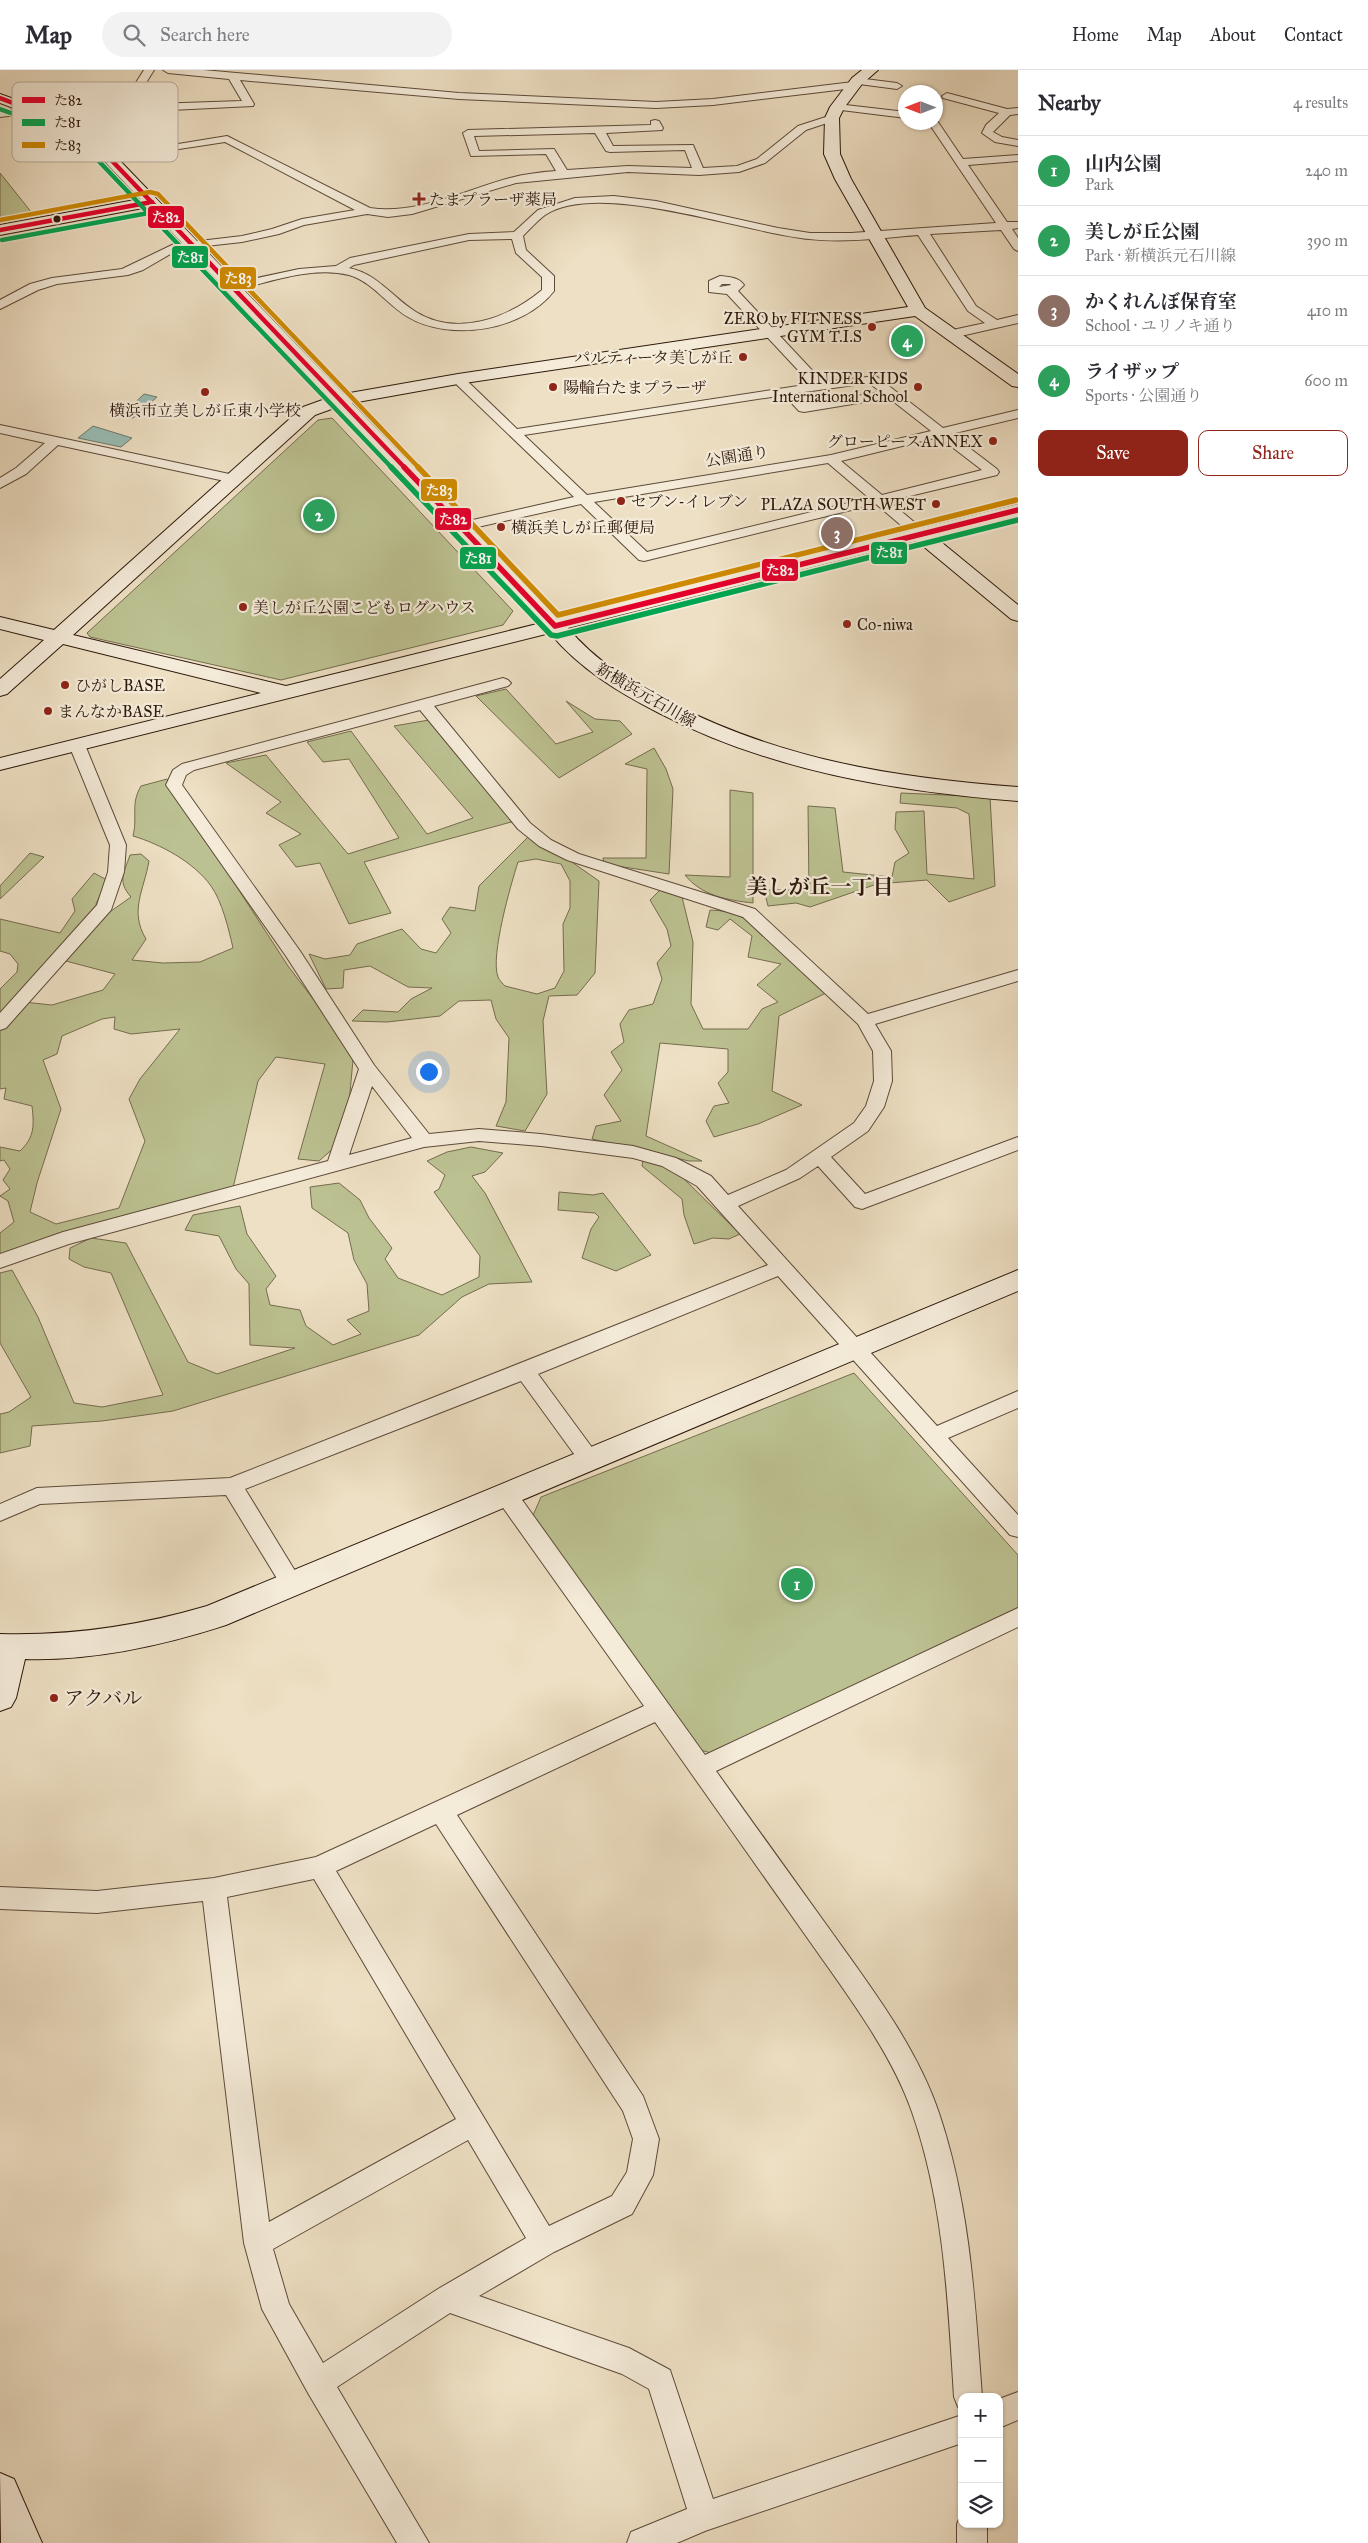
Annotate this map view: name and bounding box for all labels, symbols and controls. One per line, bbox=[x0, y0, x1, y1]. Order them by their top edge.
search box bbox=[102, 12, 452, 57]
text: Map bbox=[25, 20, 72, 50]
icon: search bbox=[120, 21, 148, 49]
text: Search here bbox=[160, 23, 250, 46]
text: Home bbox=[1072, 24, 1119, 46]
text: Map bbox=[1147, 24, 1182, 46]
text: About bbox=[1210, 24, 1256, 46]
text: Contact bbox=[1284, 24, 1343, 46]
legend bbox=[12, 82, 178, 162]
north arrow bbox=[898, 85, 943, 130]
text: Nearby bbox=[1038, 90, 1101, 116]
text: た82 bbox=[54, 92, 82, 109]
text: 4 results bbox=[1293, 93, 1348, 112]
text: た81 bbox=[54, 114, 81, 131]
text: た83 bbox=[54, 137, 81, 154]
text: 山内公園 bbox=[1085, 152, 1161, 175]
text: 1 bbox=[1051, 161, 1057, 180]
text: 240 m bbox=[1305, 161, 1348, 180]
text: Park bbox=[1085, 175, 1114, 194]
place label: たまプラーザ薬局 bbox=[429, 190, 557, 209]
marker: たまプラーザ薬局 bbox=[413, 193, 425, 205]
line badge: た82 bbox=[147, 205, 185, 229]
text: た82 bbox=[152, 209, 181, 226]
unlabelled marker bbox=[52, 214, 62, 224]
text: 美しが丘公園 bbox=[1085, 220, 1199, 243]
text: 2 bbox=[1050, 231, 1058, 250]
text: 390 m bbox=[1307, 231, 1348, 250]
line badge: た81 bbox=[171, 245, 209, 269]
text: Park · 新横浜元石川線 bbox=[1085, 246, 1236, 265]
text: た81 bbox=[177, 249, 204, 266]
line badge: た83 bbox=[219, 266, 257, 290]
text: た83 bbox=[224, 270, 252, 288]
text: かくれんぼ保育室 bbox=[1085, 290, 1237, 313]
text: 3 bbox=[1051, 301, 1057, 320]
text: 410 m bbox=[1307, 301, 1348, 320]
place label: ZERO by FITNESS GYM T.I.S bbox=[724, 309, 862, 346]
text: School · ユリノキ通り bbox=[1085, 316, 1236, 335]
marker: ZERO by FITNESS GYM T.I.S bbox=[866, 321, 878, 333]
pin: 4 bbox=[891, 322, 923, 360]
place label: パルティータ美しが丘 bbox=[574, 348, 733, 367]
marker: パルティータ美しが丘 bbox=[737, 351, 749, 363]
text: ライザップ bbox=[1085, 360, 1179, 383]
place label: KINDER KIDS International School bbox=[772, 369, 909, 406]
text: 4 bbox=[1050, 371, 1058, 390]
text: 600 m bbox=[1304, 371, 1348, 390]
place label: 陽輪台たまプラーザ bbox=[563, 378, 707, 397]
marker: 陽輪台たまプラーザ bbox=[547, 381, 559, 393]
marker: KINDER KIDS International School bbox=[912, 381, 924, 393]
marker: 横浜市立美しが丘東小学校 bbox=[199, 386, 211, 398]
text: Sports · 公園通り bbox=[1085, 386, 1202, 405]
place label: 横浜市立美しが丘東小学校 bbox=[109, 401, 301, 420]
button: Save bbox=[1038, 430, 1188, 476]
button: Share bbox=[1198, 430, 1348, 476]
place label: グローピースANNEX bbox=[827, 432, 984, 451]
marker: グローピースANNEX bbox=[987, 435, 999, 447]
street label: 公園通り bbox=[704, 442, 770, 470]
line badge: た83 bbox=[420, 478, 458, 502]
text: た83 bbox=[425, 482, 453, 500]
place label: セブン-イレブン bbox=[631, 492, 748, 511]
marker: セブン-イレブン bbox=[615, 495, 627, 507]
place label: PLAZA SOUTH WEST bbox=[761, 495, 926, 514]
pin: 2 bbox=[303, 496, 335, 534]
marker: PLAZA SOUTH WEST bbox=[930, 498, 942, 510]
line badge: た82 bbox=[434, 507, 472, 531]
text: た82 bbox=[439, 511, 468, 528]
pin: 3 bbox=[821, 514, 853, 552]
place label: 横浜美しが丘郵便局 bbox=[511, 518, 655, 537]
marker: 横浜美しが丘郵便局 bbox=[495, 521, 507, 533]
line badge: た81 bbox=[870, 541, 908, 565]
text: た81 bbox=[876, 544, 903, 561]
line badge: た81 bbox=[459, 546, 497, 570]
text: た81 bbox=[465, 550, 492, 567]
line badge: た82 bbox=[761, 558, 799, 582]
text: た82 bbox=[766, 562, 795, 579]
place label: 美しが丘公園こどもログハウス bbox=[253, 598, 476, 617]
marker: 美しが丘公園こどもログハウス bbox=[237, 601, 249, 613]
place label: Co-niwa bbox=[857, 615, 913, 634]
marker: Co-niwa bbox=[841, 618, 853, 630]
street label: 新横浜元石川線 bbox=[593, 659, 699, 731]
place label: ひがしBASE bbox=[75, 676, 165, 695]
marker: ひがしBASE bbox=[59, 679, 71, 691]
place label: まんなかBASE bbox=[58, 702, 164, 721]
marker: まんなかBASE bbox=[42, 705, 54, 717]
district label: 美しが丘一丁目 bbox=[747, 874, 894, 900]
your location bbox=[416, 1059, 442, 1085]
pin: 1 bbox=[781, 1565, 813, 1603]
place label: アクバル bbox=[64, 1686, 142, 1710]
marker: アクバル bbox=[48, 1692, 60, 1704]
map controls bbox=[958, 2393, 1003, 2528]
button: + bbox=[958, 2393, 1003, 2438]
button: − bbox=[958, 2438, 1003, 2483]
button: layers bbox=[958, 2483, 1003, 2528]

